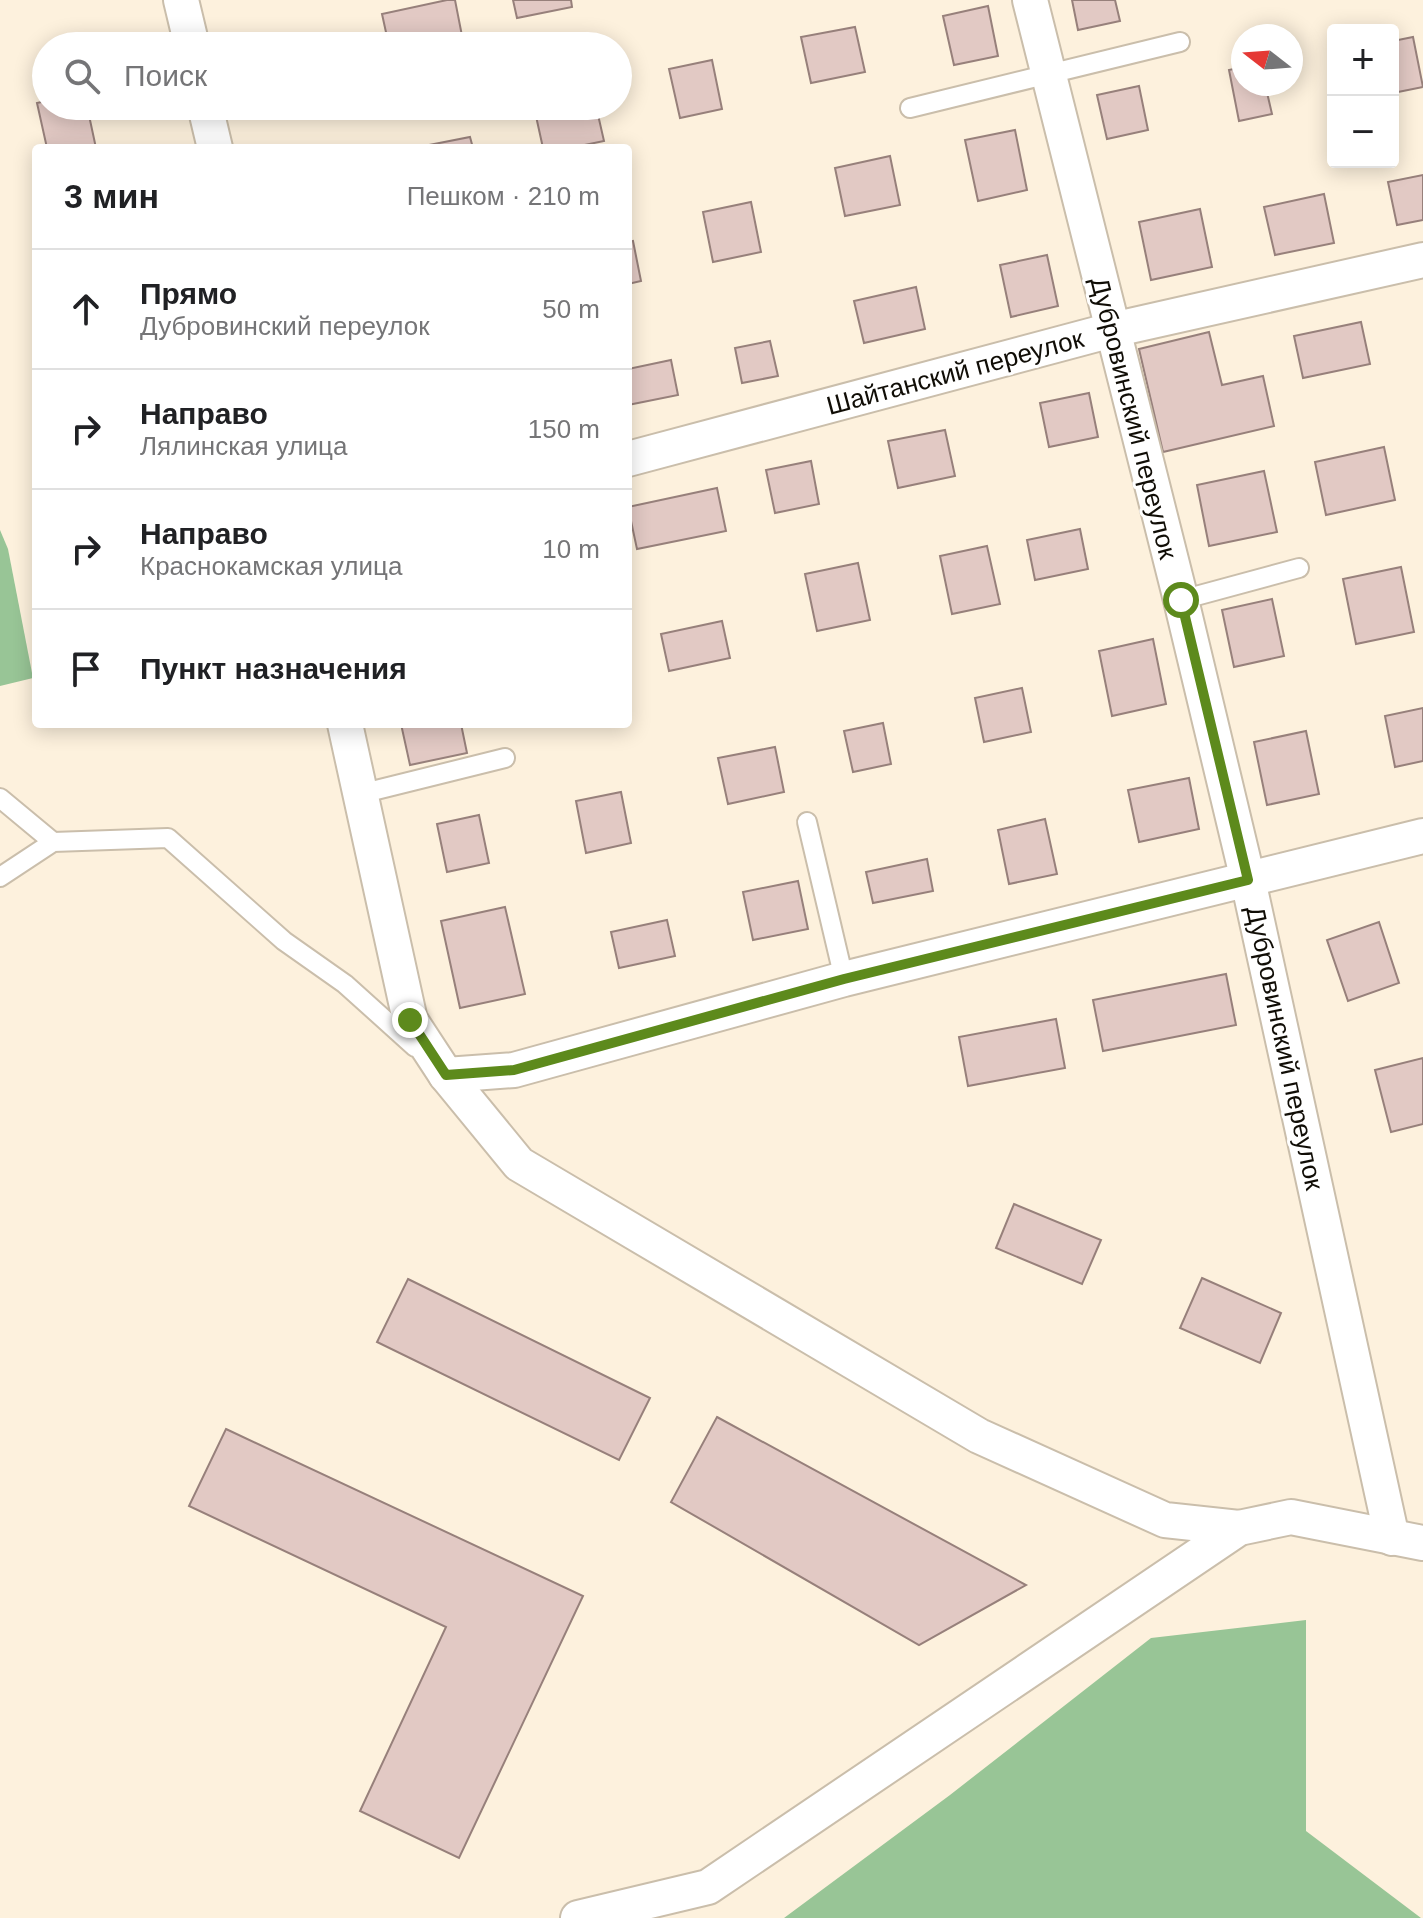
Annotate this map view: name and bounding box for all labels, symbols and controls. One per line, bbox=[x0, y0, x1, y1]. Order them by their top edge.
north arrow bbox=[1231, 24, 1303, 96]
map controls bbox=[1327, 24, 1399, 168]
button: + bbox=[1327, 24, 1399, 96]
search box bbox=[32, 32, 632, 120]
icon: search bbox=[60, 54, 104, 98]
text: Поиск bbox=[124, 59, 207, 92]
button: − bbox=[1327, 96, 1399, 168]
text: 3 мин bbox=[64, 177, 159, 215]
text: Пешком · 210 m bbox=[407, 181, 600, 211]
street label: Дубровинский переулок bbox=[1084, 274, 1184, 563]
text: Прямо bbox=[140, 277, 237, 310]
icon: ahead bbox=[64, 287, 108, 331]
text: 50 m bbox=[542, 294, 600, 324]
text: Дубровинский переулок bbox=[140, 311, 430, 341]
street label: Шайтанский переулок bbox=[823, 323, 1087, 421]
text: Направо bbox=[140, 397, 268, 430]
icon: right bbox=[64, 407, 108, 451]
text: 150 m bbox=[528, 414, 600, 444]
text: Лялинская улица bbox=[140, 431, 347, 461]
text: Направо bbox=[140, 517, 268, 550]
icon: right bbox=[64, 527, 108, 571]
text: 10 m bbox=[542, 534, 600, 564]
text: Краснокамская улица bbox=[140, 551, 402, 581]
route start bbox=[1163, 582, 1199, 618]
icon: arrive bbox=[64, 647, 108, 691]
text: Пункт назначения bbox=[140, 652, 407, 685]
street label: Дубровинский переулок bbox=[1240, 903, 1330, 1193]
route end bbox=[392, 1002, 428, 1038]

